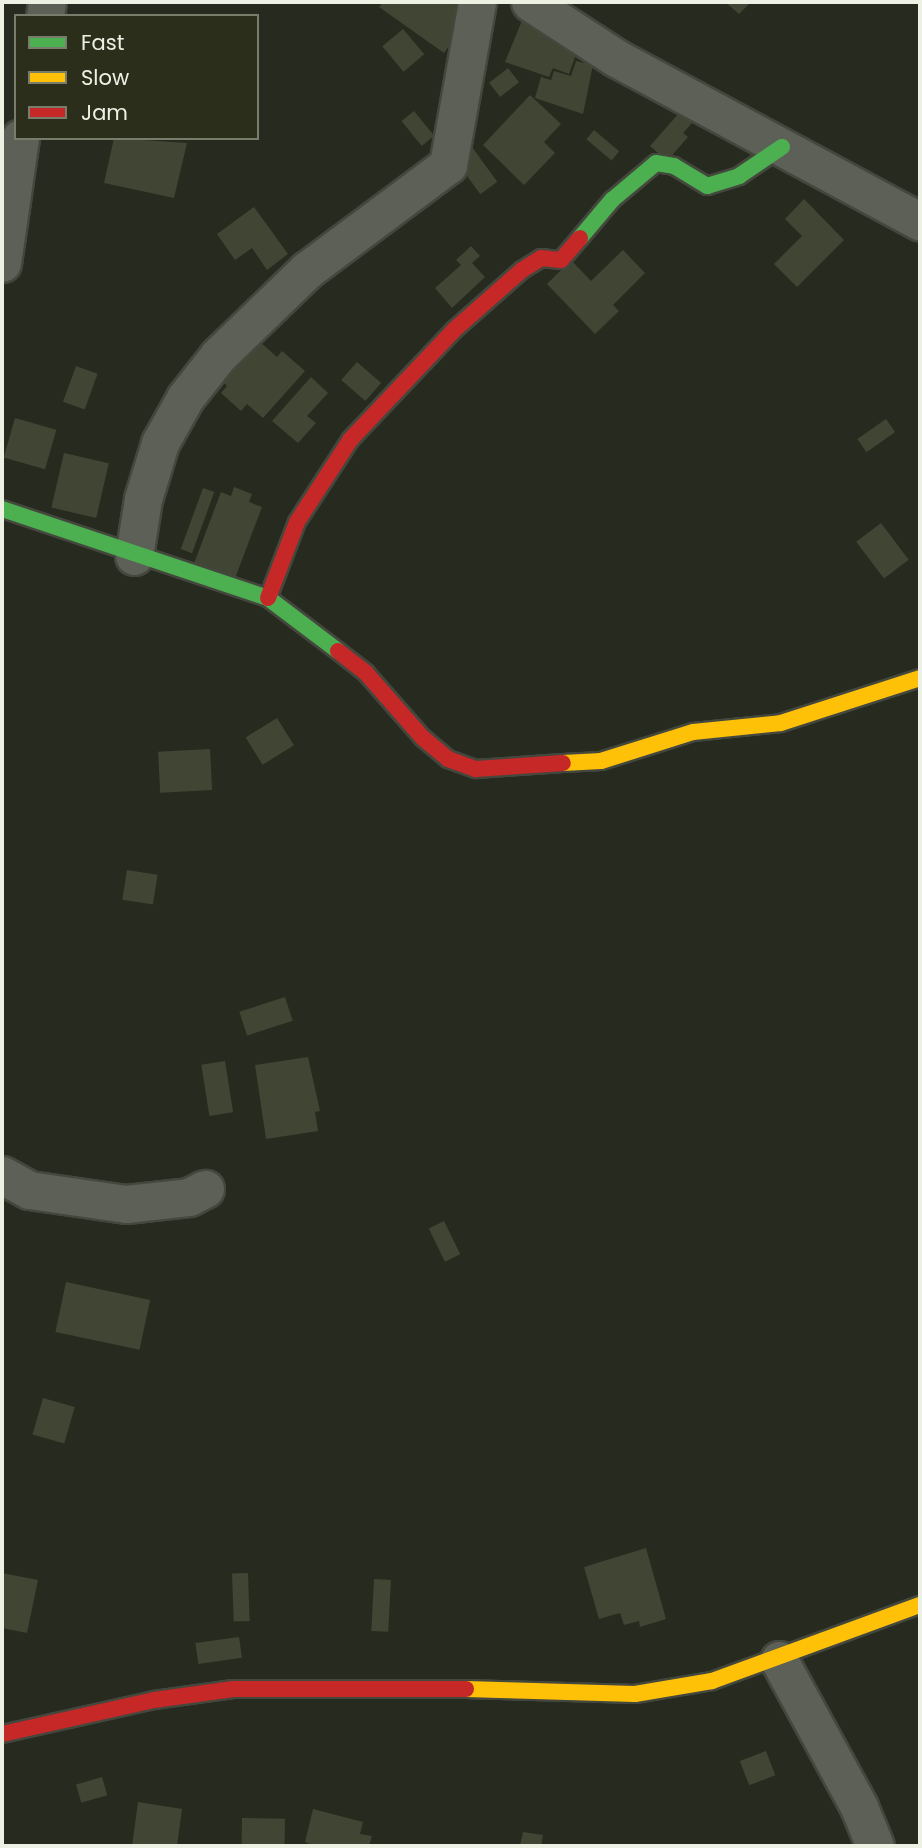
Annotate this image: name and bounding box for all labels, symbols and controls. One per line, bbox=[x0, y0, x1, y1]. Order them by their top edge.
legend bbox=[14, 14, 259, 140]
text: Fast bbox=[81, 28, 124, 57]
text: Slow bbox=[81, 63, 129, 92]
text: Jam bbox=[81, 98, 128, 127]

